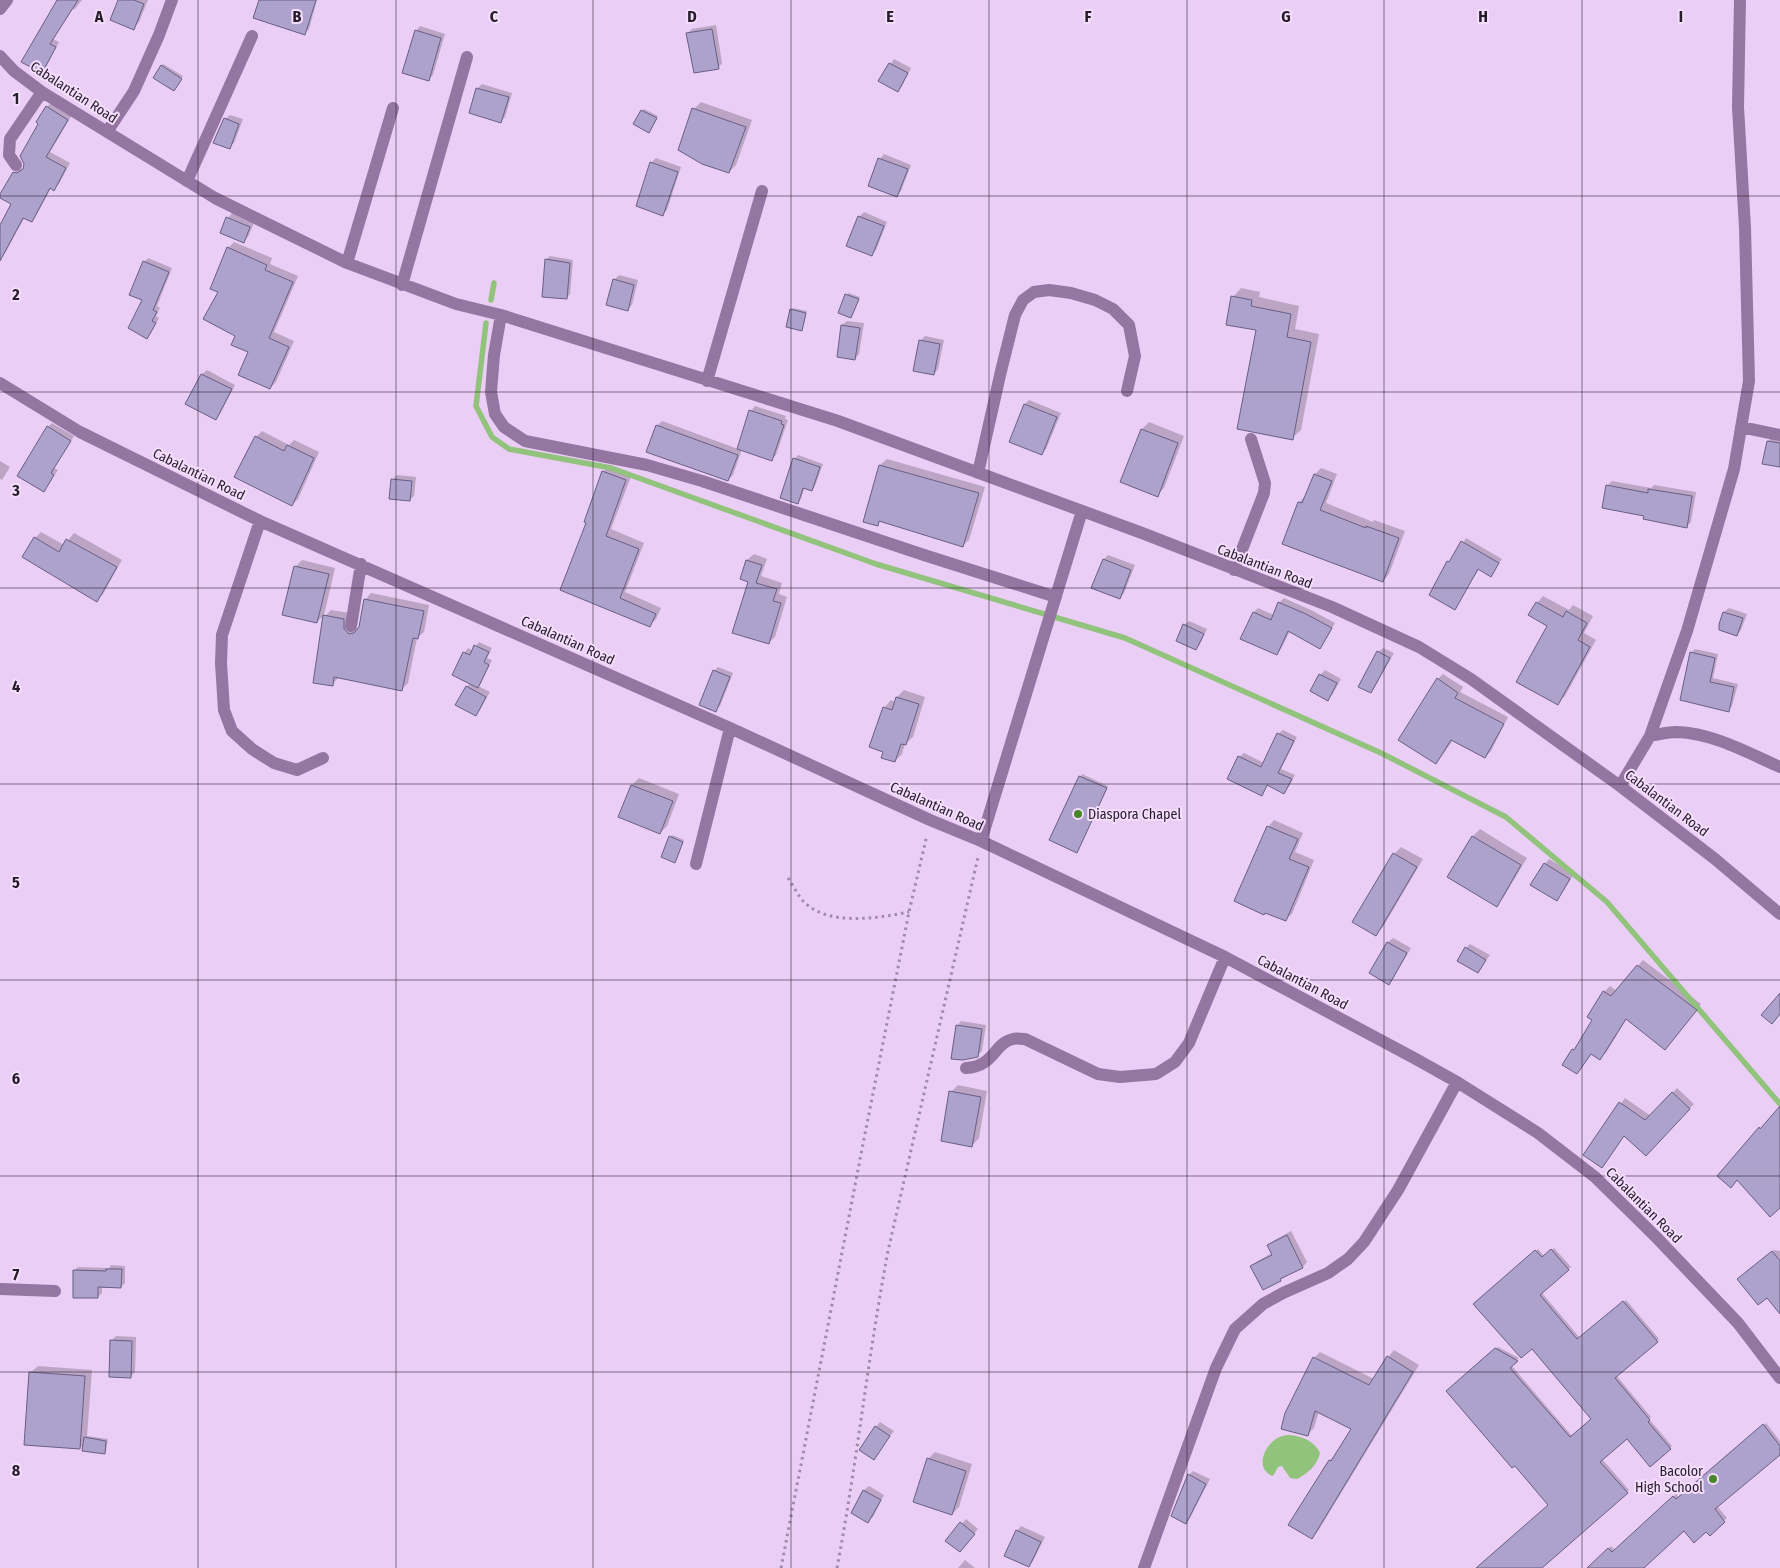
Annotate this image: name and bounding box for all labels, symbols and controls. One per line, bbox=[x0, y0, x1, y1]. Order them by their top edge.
text: A bbox=[94, 7, 104, 26]
text: B bbox=[293, 7, 302, 26]
text: C bbox=[490, 7, 499, 26]
text: D bbox=[687, 7, 697, 26]
text: E bbox=[886, 7, 894, 26]
text: F bbox=[1084, 7, 1092, 26]
text: G bbox=[1281, 7, 1291, 26]
text: H bbox=[1478, 7, 1488, 26]
text: I bbox=[1679, 7, 1683, 26]
street label: Cabalantian Road bbox=[27, 58, 120, 127]
text: 1 bbox=[13, 89, 19, 108]
text: 2 bbox=[11, 285, 20, 304]
street label: Cabalantian Road bbox=[150, 445, 248, 504]
text: 3 bbox=[11, 481, 20, 500]
street label: Cabalantian Road bbox=[1215, 541, 1315, 592]
street label: Cabalantian Road bbox=[518, 612, 617, 669]
text: 4 bbox=[12, 677, 20, 696]
street label: Cabalantian Road bbox=[1621, 766, 1712, 840]
street label: Cabalantian Road bbox=[887, 778, 986, 835]
place label: Diaspora Chapel bbox=[1088, 806, 1181, 823]
marker: Diaspora Chapel bbox=[1072, 808, 1084, 820]
text: 5 bbox=[12, 873, 20, 892]
street label: Cabalantian Road bbox=[1254, 951, 1351, 1014]
text: 6 bbox=[12, 1069, 20, 1088]
street label: Cabalantian Road bbox=[1602, 1164, 1685, 1247]
text: 7 bbox=[13, 1265, 20, 1284]
text: 8 bbox=[12, 1461, 21, 1480]
place label: Bacolor High School bbox=[1635, 1463, 1703, 1496]
marker: Bacolor High School bbox=[1707, 1473, 1719, 1485]

